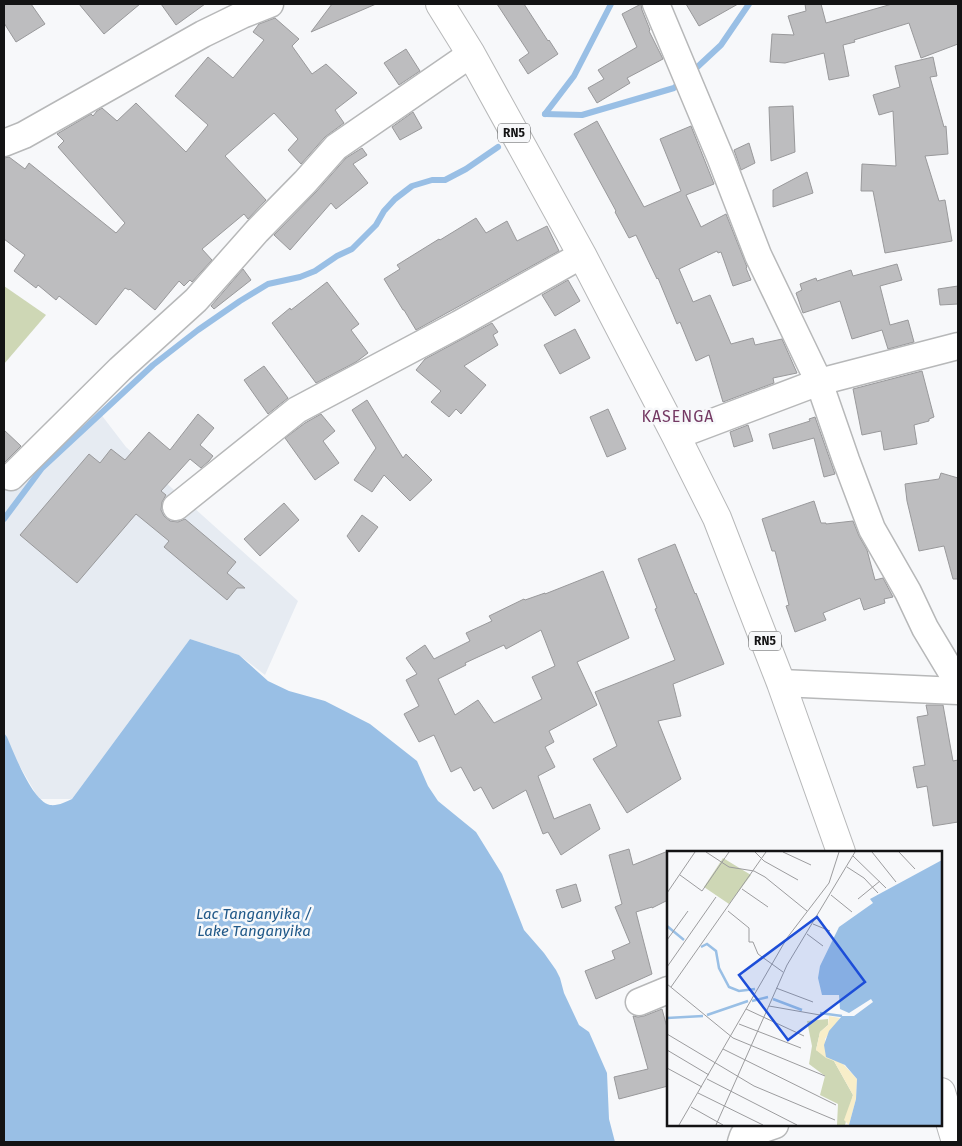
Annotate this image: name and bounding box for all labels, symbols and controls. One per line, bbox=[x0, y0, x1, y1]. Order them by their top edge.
road number: RN5 bbox=[498, 124, 530, 142]
district label: KASENGA bbox=[641, 407, 715, 426]
road number: RN5 bbox=[749, 631, 781, 650]
inset map bbox=[667, 851, 942, 1126]
water label: Lac Tanganyika / Lake Tanganyika bbox=[196, 905, 312, 940]

